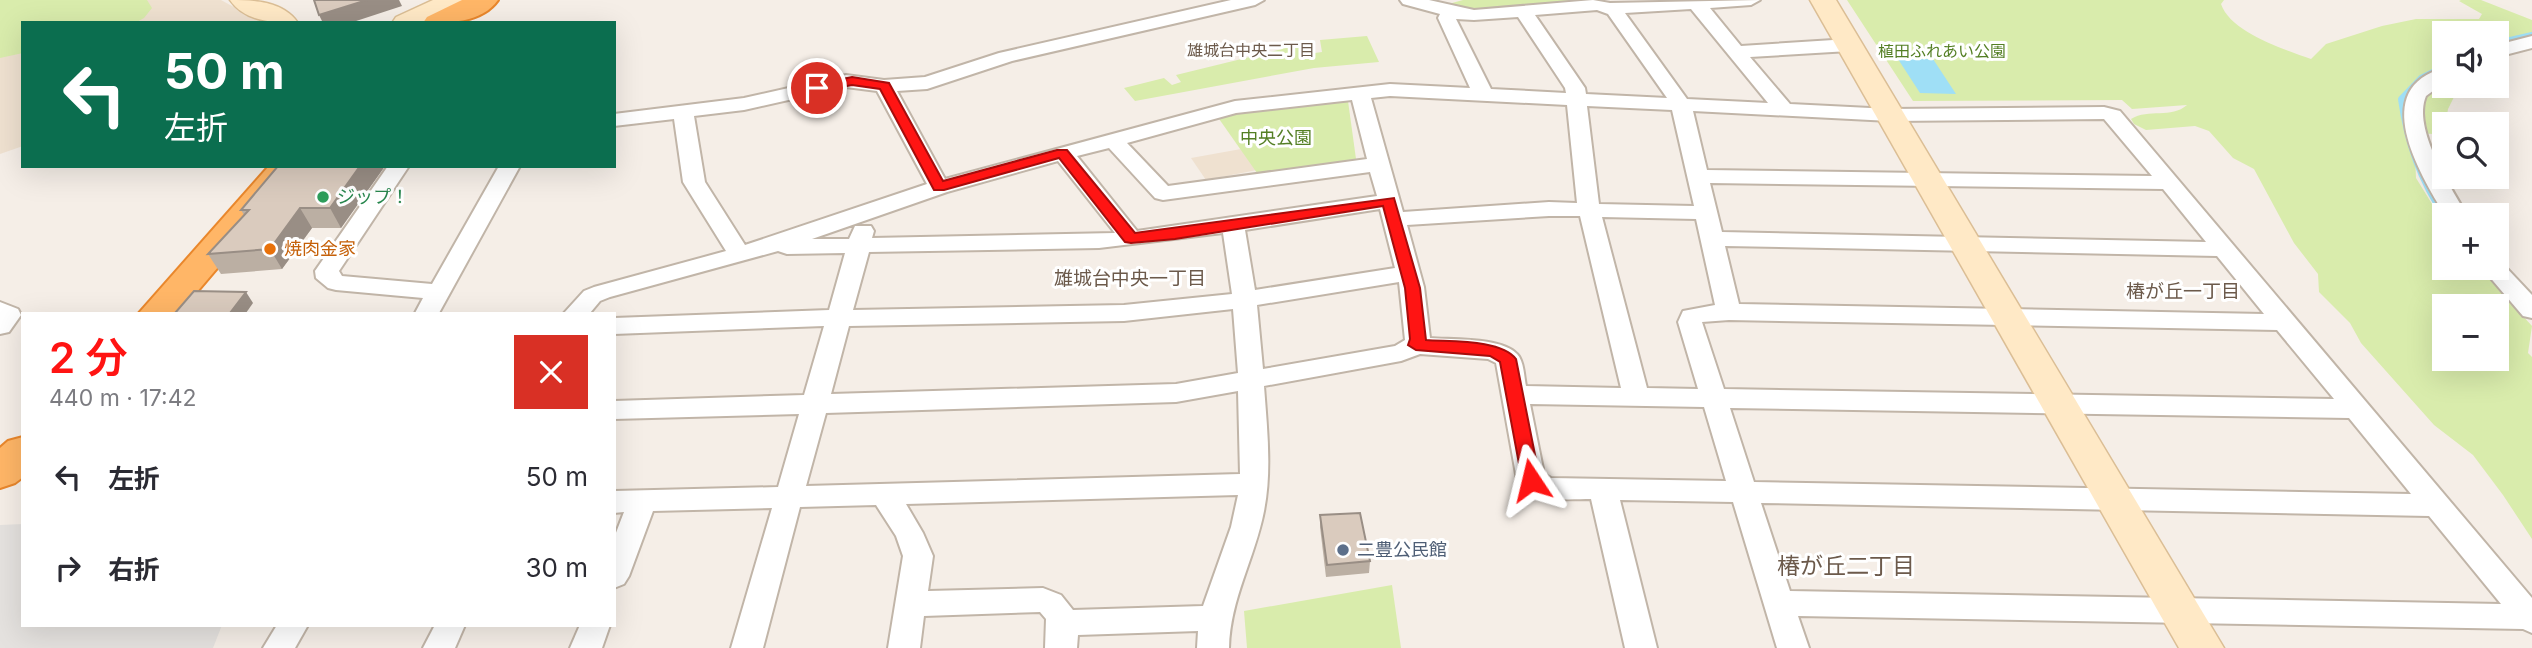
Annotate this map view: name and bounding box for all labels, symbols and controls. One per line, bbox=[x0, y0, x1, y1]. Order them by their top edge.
map controls bbox=[2432, 21, 2509, 371]
button: sound bbox=[2432, 21, 2509, 98]
district label: 雄城台中央二丁目 bbox=[1187, 40, 1315, 60]
park label: 植田ふれあい公園 bbox=[1878, 41, 2006, 61]
text: 50 m bbox=[164, 42, 285, 101]
icon: left bbox=[49, 49, 140, 140]
pin bbox=[787, 58, 847, 118]
icon: arrive bbox=[798, 69, 836, 107]
text: 左折 bbox=[164, 108, 228, 147]
button: search bbox=[2432, 112, 2509, 189]
park label: 中央公園 bbox=[1240, 127, 1312, 148]
place label: ジップ！ bbox=[337, 186, 409, 207]
marker: ジップ！ bbox=[315, 189, 331, 205]
button: + bbox=[2432, 203, 2509, 280]
place label: 焼肉金家 bbox=[284, 238, 356, 259]
marker: 焼肉金家 bbox=[262, 241, 278, 257]
district label: 雄城台中央一丁目 bbox=[1054, 267, 1206, 290]
district label: 椿が丘一丁目 bbox=[2126, 280, 2240, 303]
button: − bbox=[2432, 294, 2509, 371]
text: 2 分 bbox=[49, 332, 128, 383]
button: close bbox=[514, 335, 588, 409]
text: 440 m · 17:42 bbox=[49, 384, 197, 412]
position arrow bbox=[1494, 443, 1568, 517]
icon: left bbox=[49, 458, 87, 496]
text: 50 m bbox=[526, 461, 588, 492]
text: 左折 bbox=[108, 463, 160, 494]
place label: 二豊公民館 bbox=[1357, 539, 1447, 560]
marker: 二豊公民館 bbox=[1335, 542, 1351, 558]
icon: right bbox=[49, 549, 87, 587]
text: 30 m bbox=[525, 552, 588, 583]
district label: 椿が丘二丁目 bbox=[1777, 552, 1915, 580]
text: 右折 bbox=[108, 554, 160, 585]

